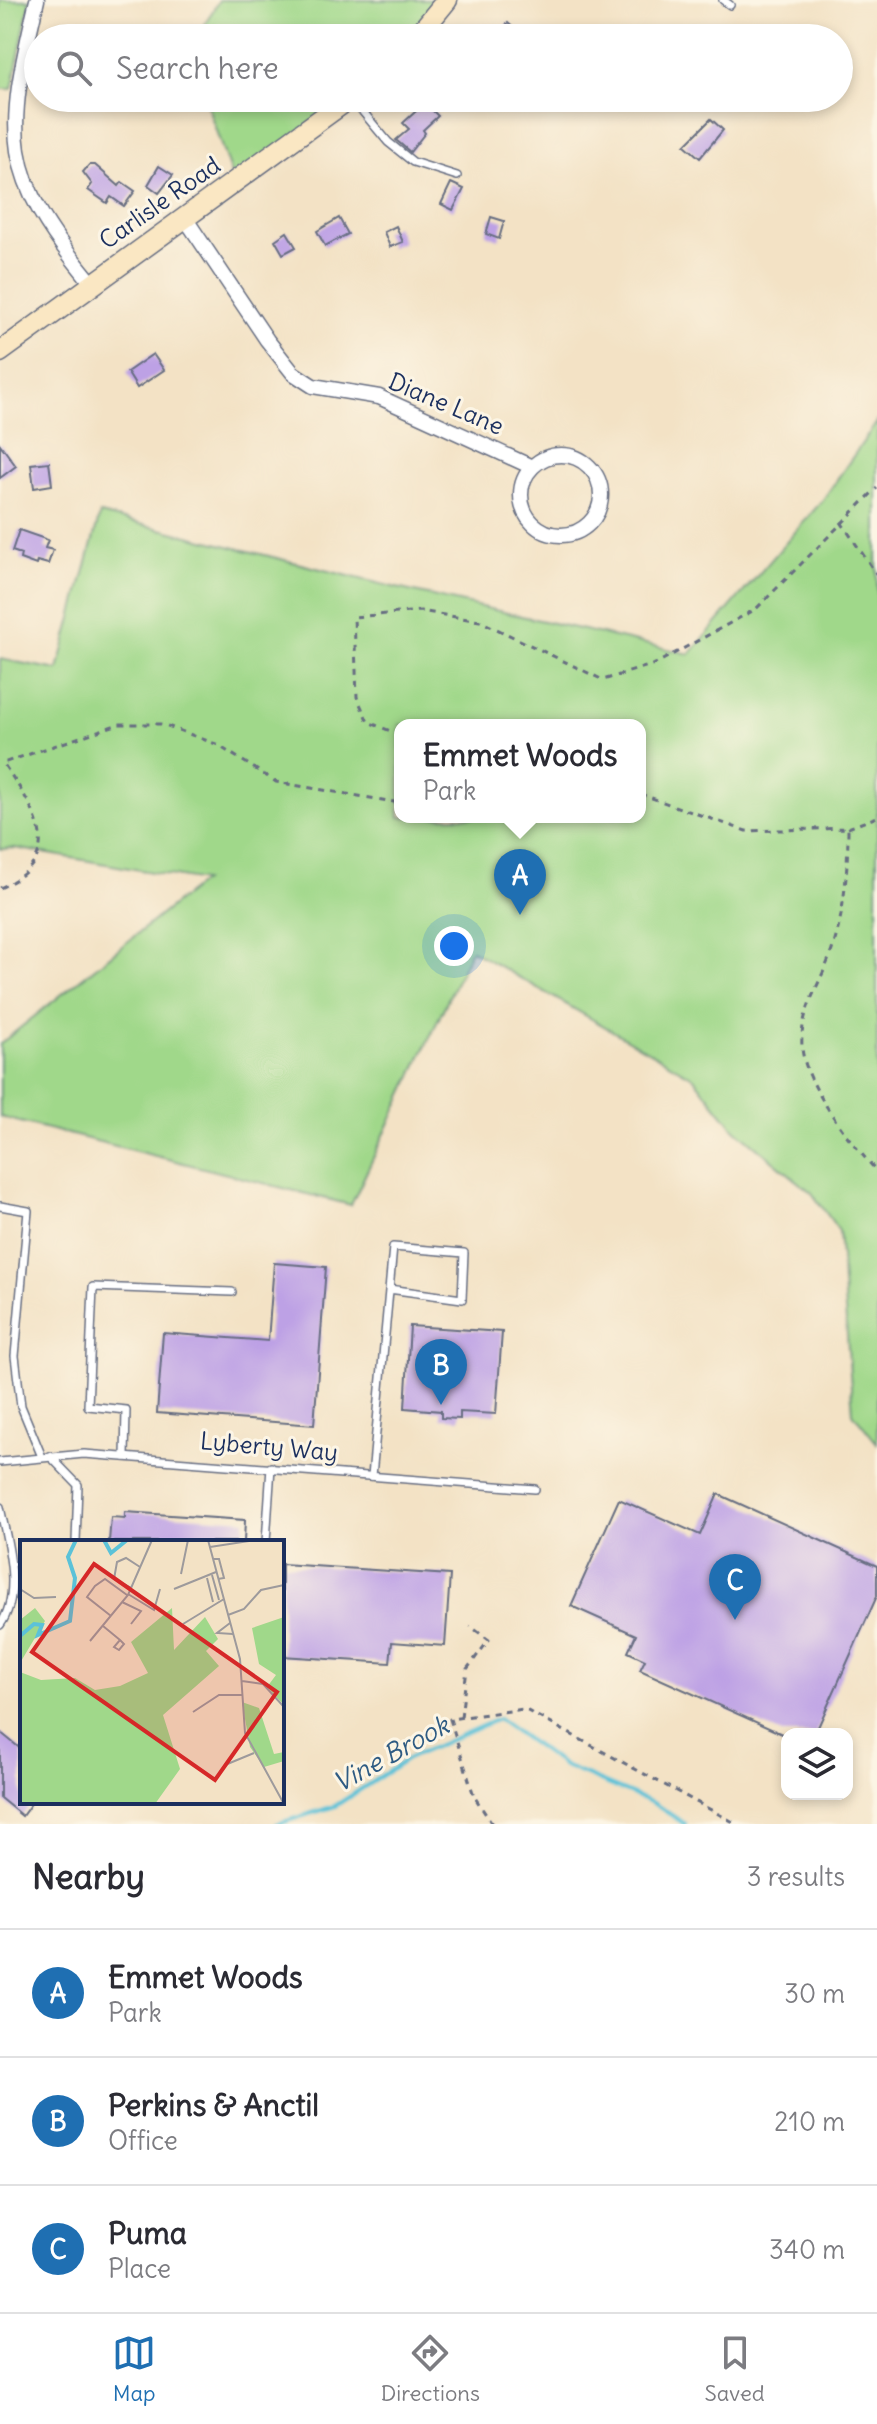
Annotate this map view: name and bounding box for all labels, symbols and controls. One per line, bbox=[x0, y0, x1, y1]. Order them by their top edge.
search box bbox=[24, 24, 853, 112]
icon: search bbox=[52, 46, 96, 90]
text: Search here bbox=[116, 49, 279, 87]
street label: Carlisle Road bbox=[93, 149, 226, 255]
street label: Diane Lane bbox=[384, 365, 508, 441]
popup bbox=[394, 719, 646, 823]
text: Emmet Woods bbox=[423, 736, 617, 774]
text: Park bbox=[423, 774, 476, 807]
pin: A bbox=[494, 849, 546, 915]
your location bbox=[434, 926, 474, 966]
pin: B bbox=[415, 1339, 467, 1405]
street label: Lyberty Way bbox=[199, 1425, 339, 1467]
inset map bbox=[20, 1540, 284, 1804]
pin: C bbox=[709, 1554, 761, 1620]
water label: Vine Brook bbox=[327, 1707, 456, 1799]
map controls bbox=[781, 1728, 853, 1800]
button: layers bbox=[781, 1728, 853, 1800]
text: Nearby bbox=[32, 1855, 145, 1898]
text: 3 results bbox=[747, 1860, 845, 1893]
text: Emmet Woods bbox=[108, 1958, 303, 1996]
text: A bbox=[50, 1977, 66, 2010]
text: 30 m bbox=[784, 1977, 845, 2010]
text: Park bbox=[108, 1996, 162, 2029]
text: Perkins & Anctil bbox=[108, 2086, 319, 2124]
text: B bbox=[49, 2105, 67, 2138]
text: 210 m bbox=[774, 2105, 845, 2138]
text: Office bbox=[108, 2124, 178, 2157]
text: Puma bbox=[108, 2214, 187, 2252]
text: C bbox=[49, 2233, 67, 2266]
text: 340 m bbox=[769, 2233, 845, 2266]
text: Place bbox=[108, 2252, 171, 2285]
tab: Map bbox=[112, 2331, 156, 2407]
tab: Directions bbox=[381, 2331, 480, 2407]
tab: Saved bbox=[704, 2331, 765, 2407]

